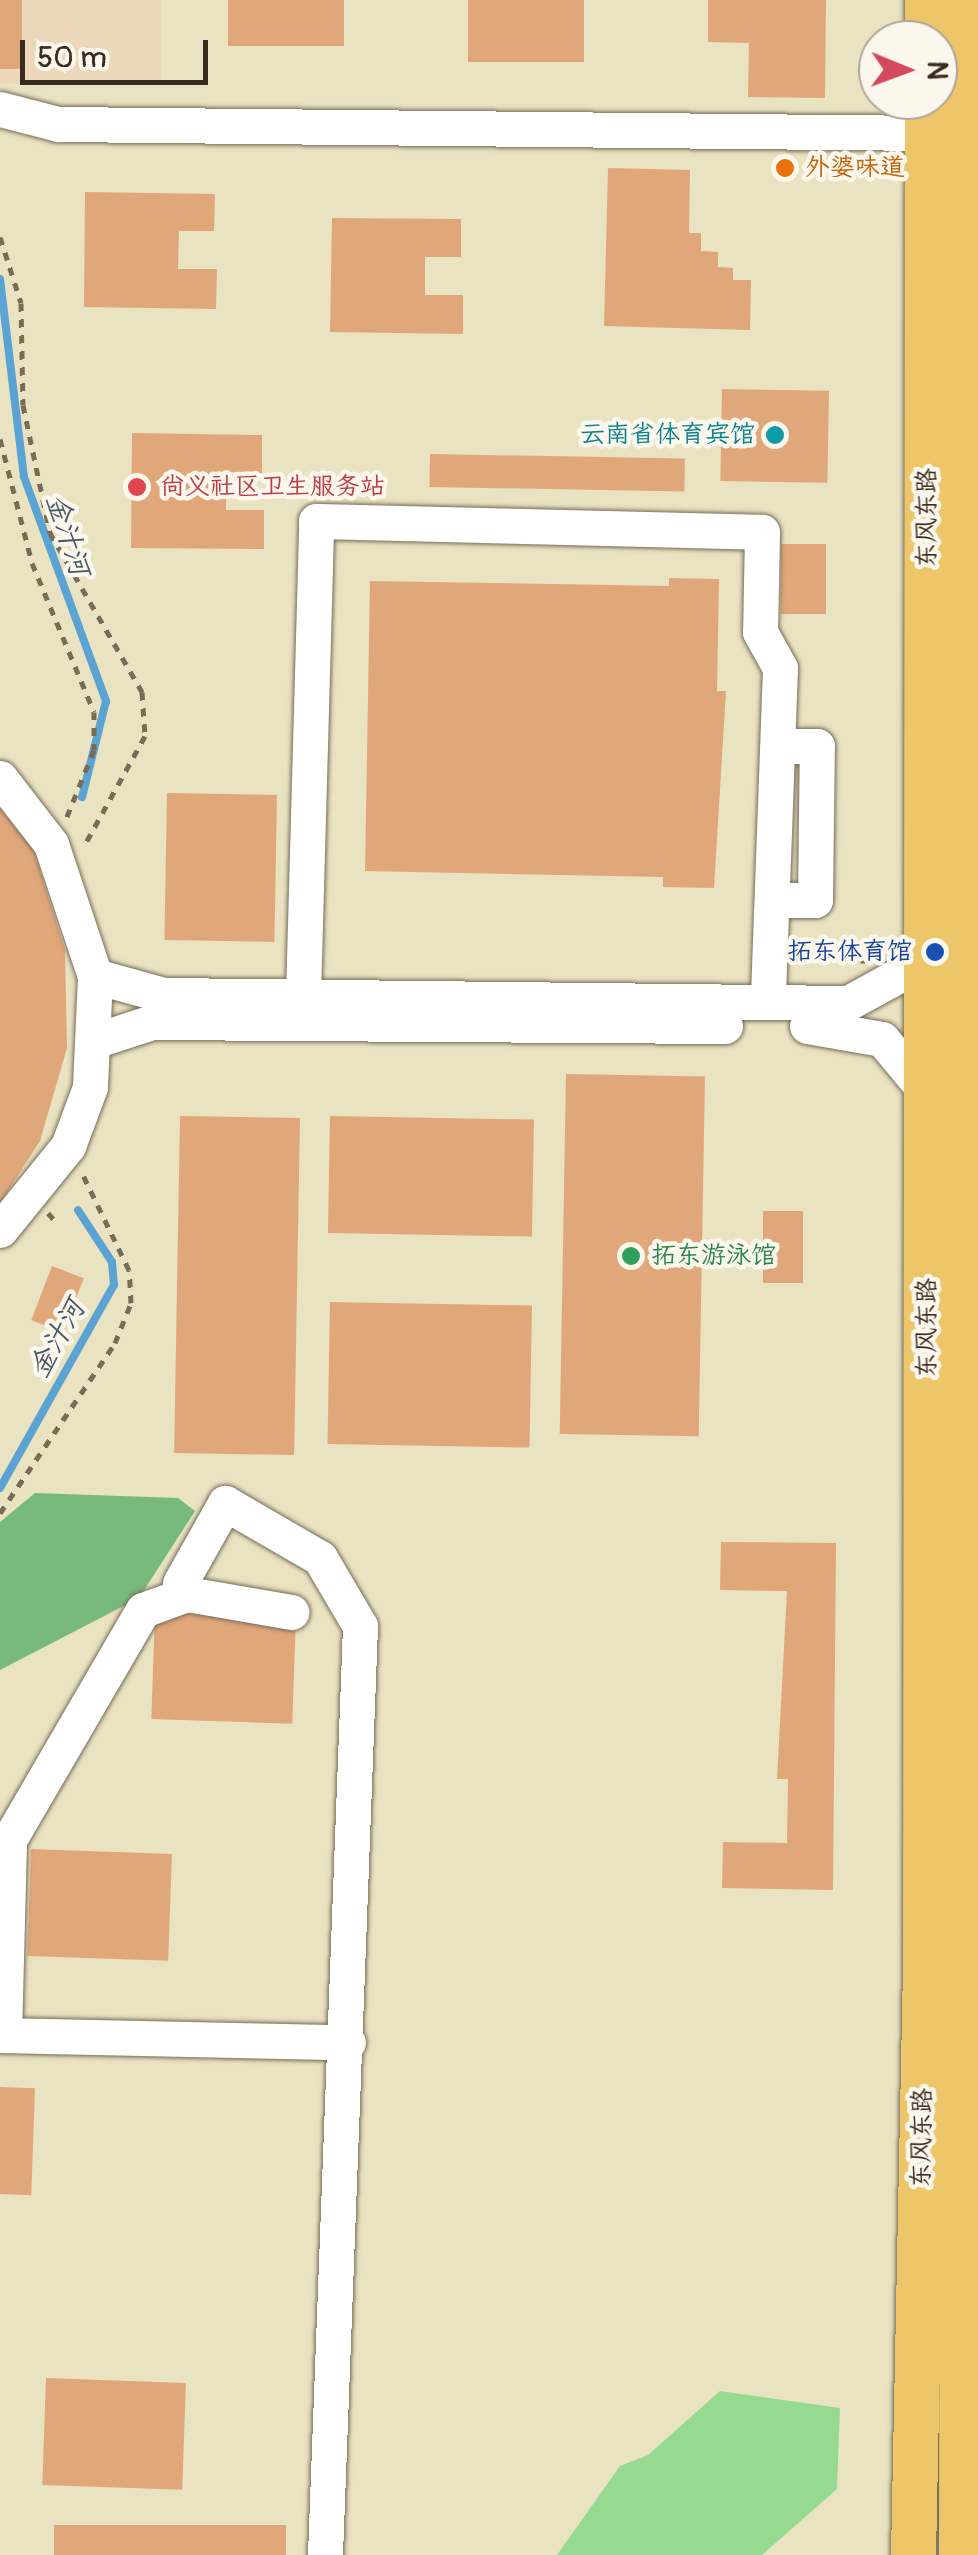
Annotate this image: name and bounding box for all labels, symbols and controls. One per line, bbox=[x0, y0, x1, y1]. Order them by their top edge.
scale bar bbox=[25, 20, 212, 82]
north arrow bbox=[858, 20, 958, 120]
text: 50 m bbox=[37, 39, 107, 76]
text: N bbox=[919, 61, 954, 80]
place label: 外婆味道 bbox=[805, 153, 905, 183]
marker: 外婆味道 bbox=[774, 157, 796, 179]
place label: 云南省体育宾馆 bbox=[580, 420, 755, 450]
marker: 云南省体育宾馆 bbox=[764, 424, 786, 446]
street label: 东风东路 bbox=[913, 468, 943, 568]
place label: 尚义社区卫生服务站 bbox=[160, 472, 385, 502]
marker: 尚义社区卫生服务站 bbox=[124, 474, 150, 500]
water label: 金汁河 bbox=[38, 490, 96, 580]
place label: 拓东体育馆 bbox=[787, 937, 912, 967]
marker: 拓东体育馆 bbox=[922, 939, 948, 965]
place label: 拓东游泳馆 bbox=[651, 1241, 776, 1271]
marker: 拓东游泳馆 bbox=[620, 1245, 642, 1267]
street label: 东风东路 bbox=[913, 1278, 943, 1378]
water label: 金汁河 bbox=[23, 1294, 93, 1384]
street label: 东风东路 bbox=[907, 2088, 939, 2188]

